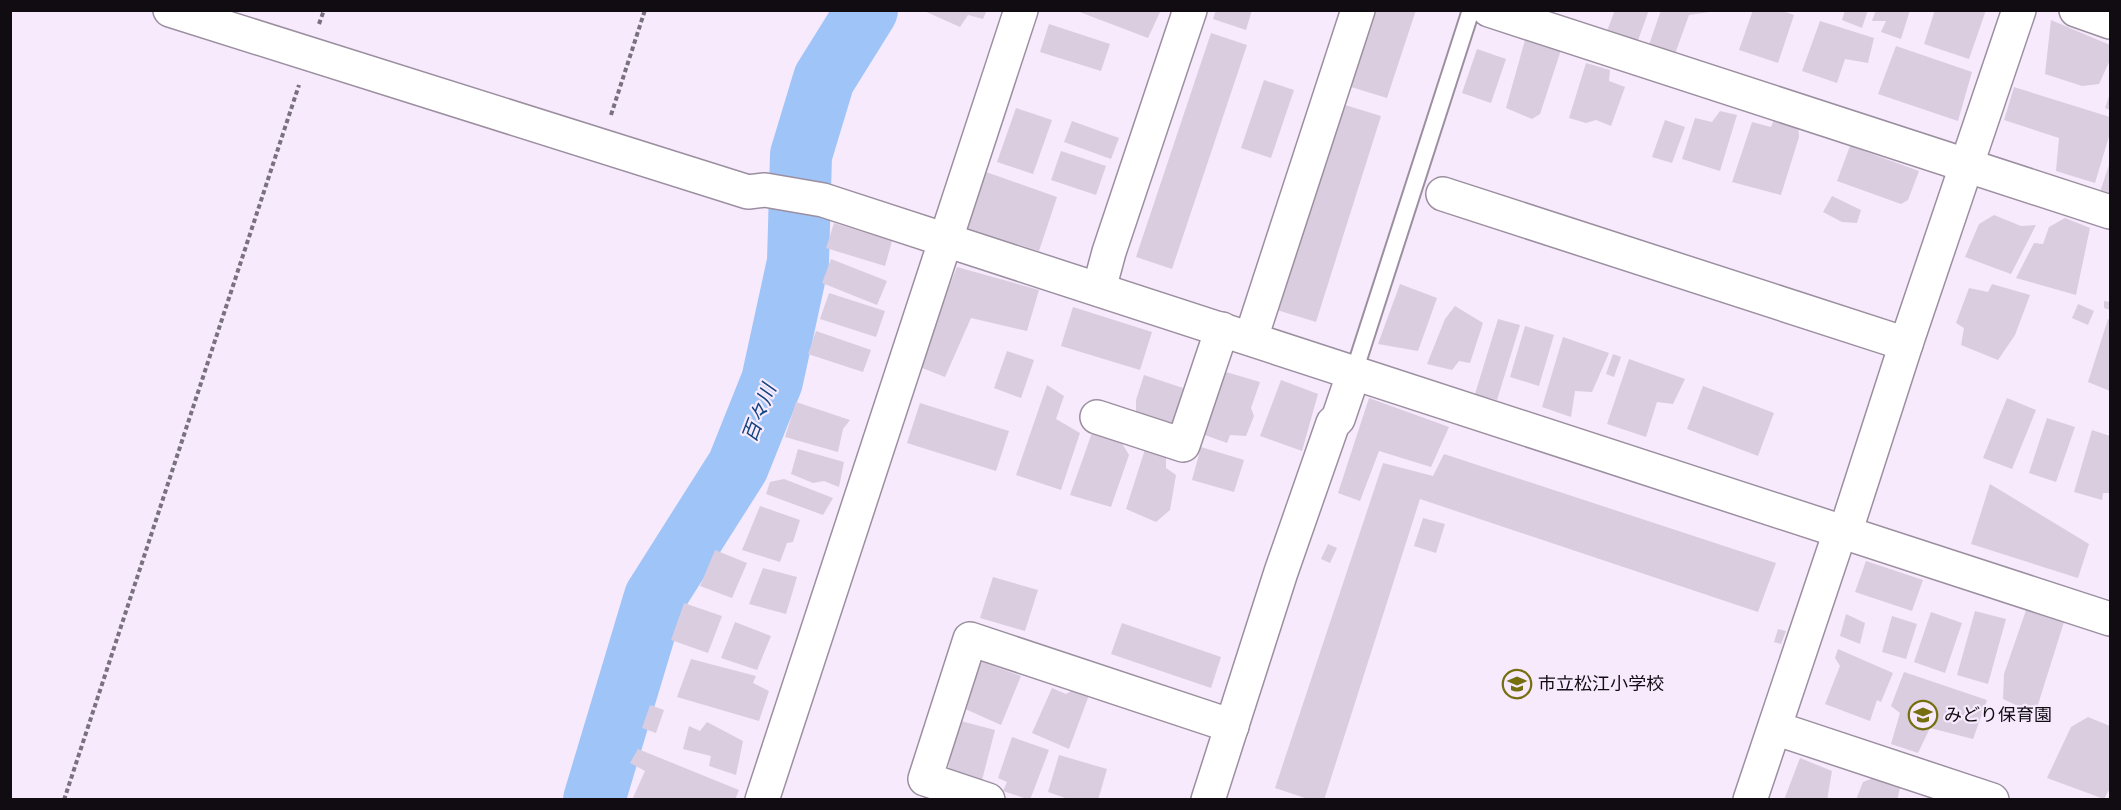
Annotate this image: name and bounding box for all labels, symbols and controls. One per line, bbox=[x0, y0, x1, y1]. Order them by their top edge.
water label: 百々川 bbox=[736, 378, 782, 445]
school or university icon: 市立松江小学校 bbox=[1501, 668, 1533, 700]
place label: 市立松江小学校 bbox=[1538, 672, 1664, 695]
school or university icon: みどり保育園 bbox=[1907, 699, 1939, 731]
place label: みどり保育園 bbox=[1944, 703, 2052, 726]

